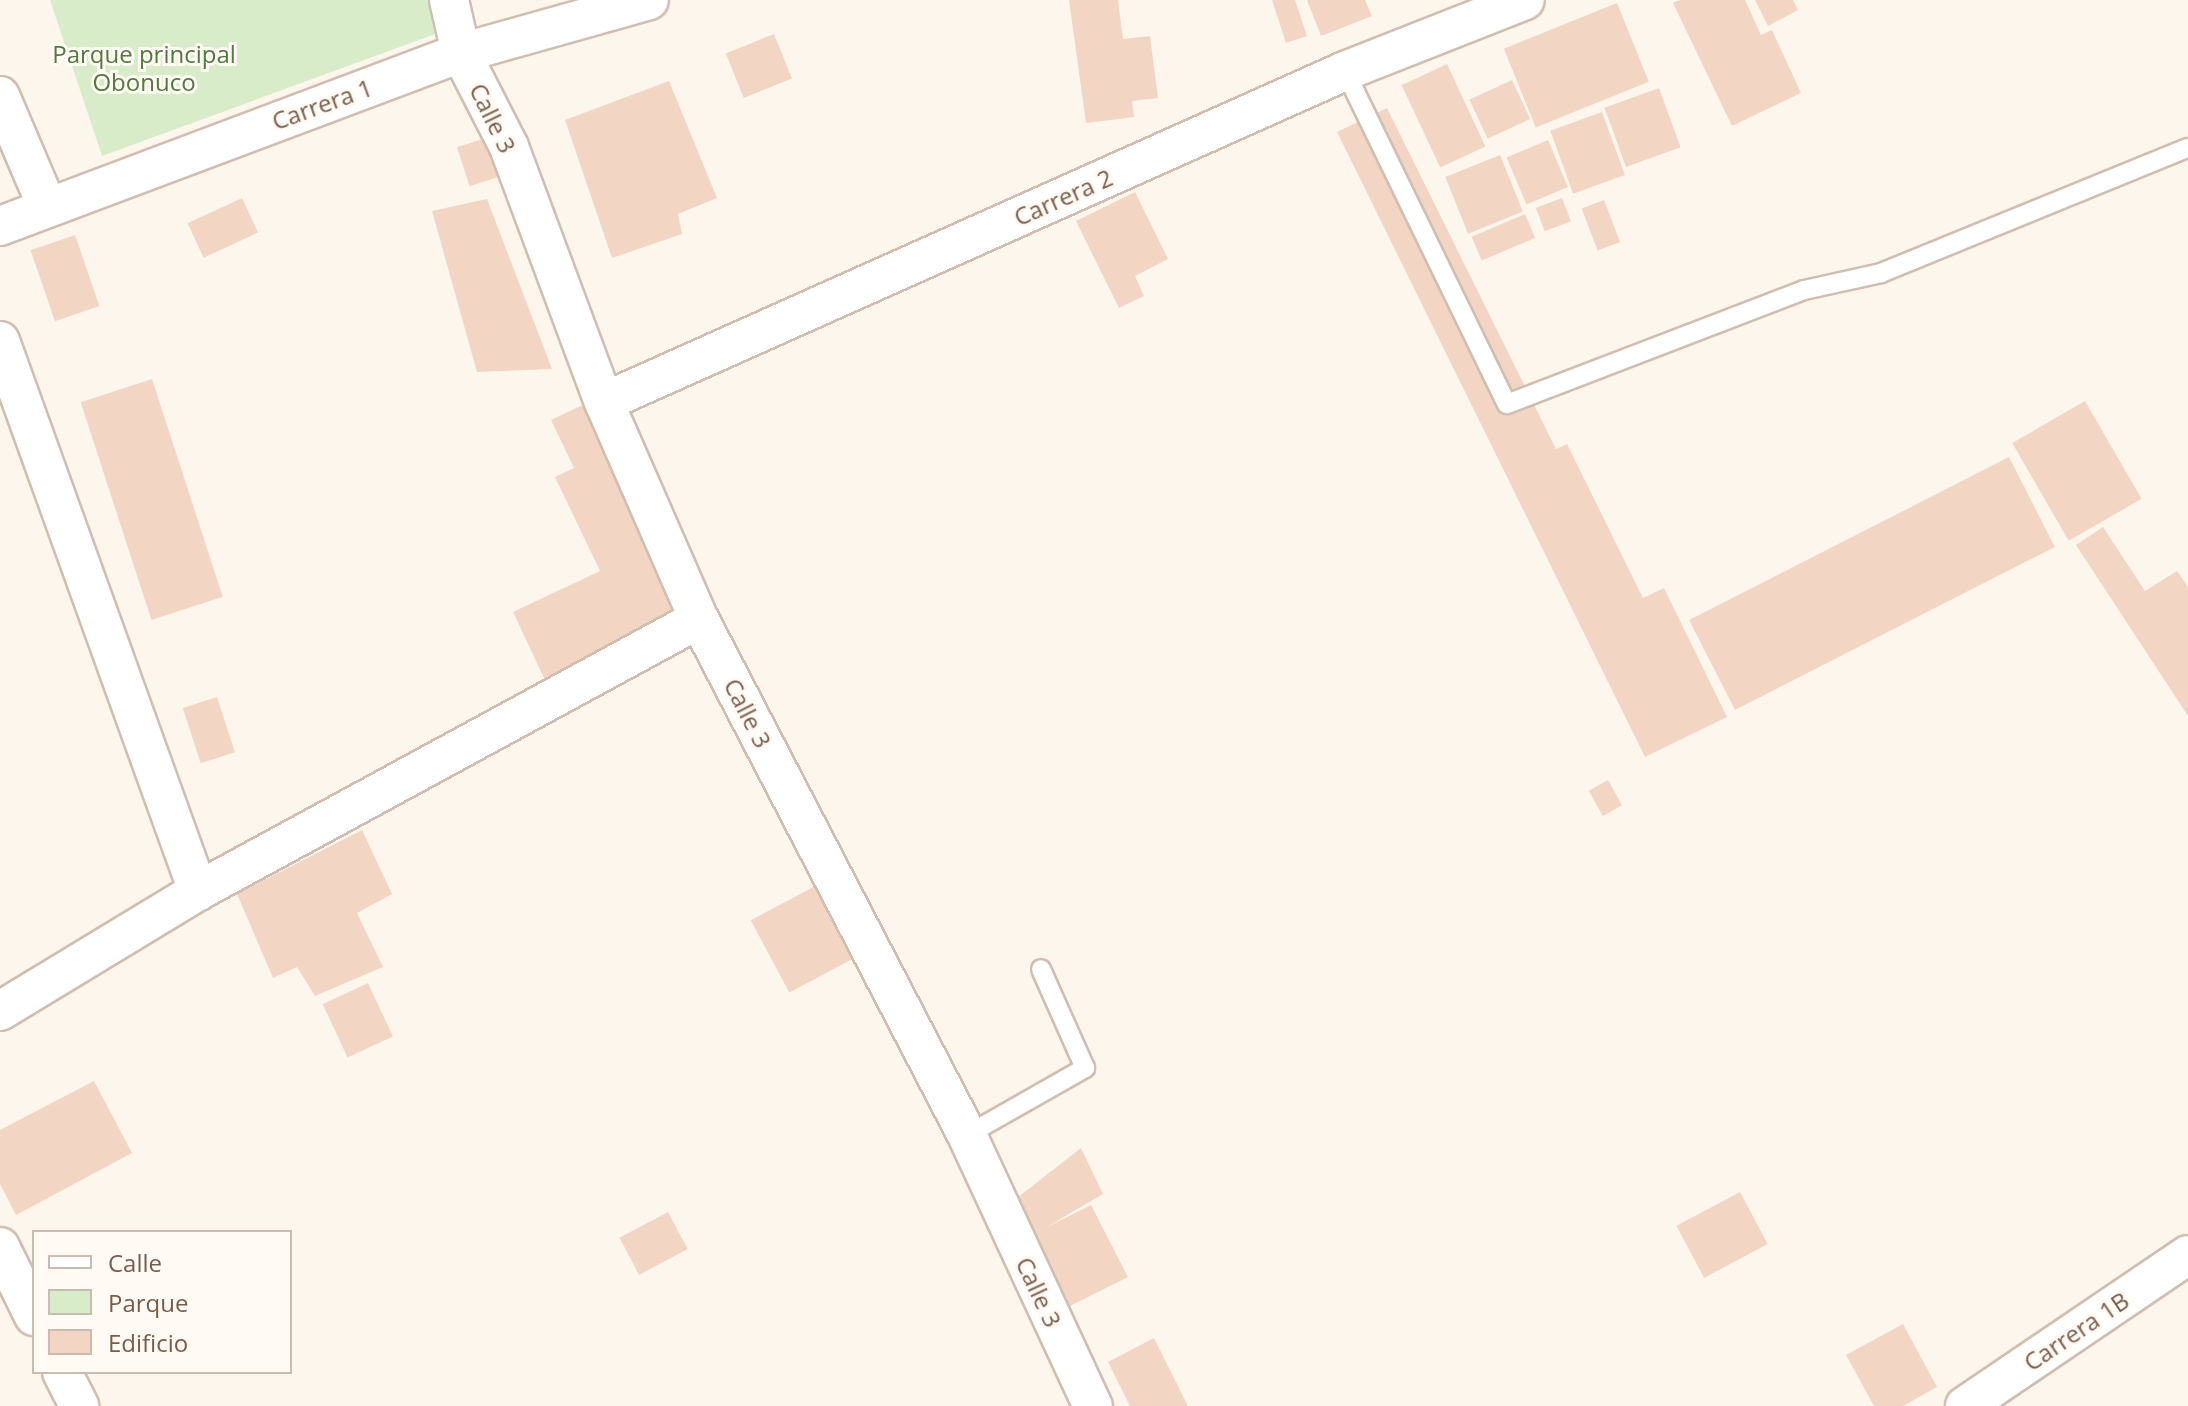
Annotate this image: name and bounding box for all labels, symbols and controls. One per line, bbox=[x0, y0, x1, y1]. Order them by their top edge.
park label: Parque principal Obonuco bbox=[52, 40, 236, 96]
street label: Carrera 1 bbox=[268, 73, 376, 135]
street label: Calle 3 bbox=[464, 78, 522, 158]
street label: Carrera 2 bbox=[1009, 163, 1117, 231]
street label: Calle 3 bbox=[718, 673, 778, 753]
legend bbox=[32, 1230, 292, 1374]
text: Calle bbox=[108, 1246, 162, 1279]
street label: Calle 3 bbox=[1010, 1252, 1068, 1332]
street label: Carrera 1B bbox=[2018, 1285, 2134, 1377]
text: Parque bbox=[108, 1286, 188, 1319]
text: Edificio bbox=[108, 1326, 188, 1359]

